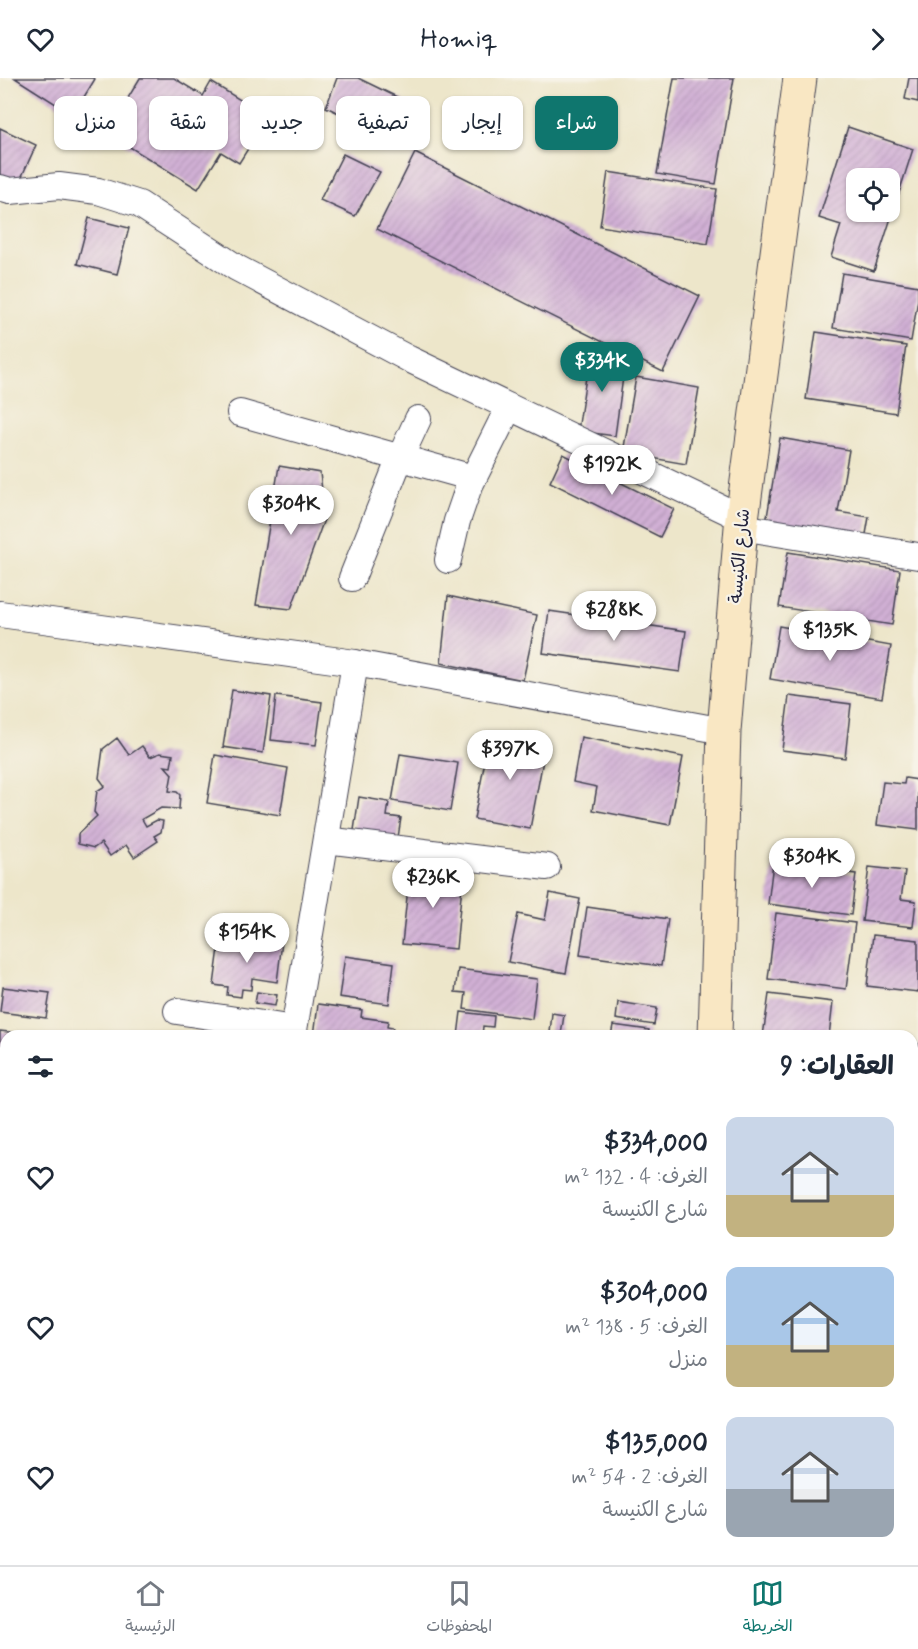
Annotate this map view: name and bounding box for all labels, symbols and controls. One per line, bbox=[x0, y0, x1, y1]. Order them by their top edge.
text: Homiq bbox=[420, 22, 498, 57]
icon: heart bbox=[24, 23, 57, 56]
icon: forward bbox=[861, 23, 894, 56]
chip: منزل bbox=[54, 96, 137, 150]
chip: شقة bbox=[149, 96, 228, 150]
chip: جديد bbox=[240, 96, 324, 150]
chip: تصفية bbox=[336, 96, 430, 150]
chip: إيجار bbox=[442, 96, 523, 150]
chip: شراء bbox=[535, 96, 618, 150]
map controls bbox=[846, 168, 900, 222]
button: locate bbox=[846, 168, 900, 222]
pin: $334K bbox=[560, 342, 644, 393]
text: $334K bbox=[574, 348, 630, 375]
pin: $192K bbox=[570, 445, 654, 496]
text: $192K bbox=[583, 451, 641, 478]
pin: $304K bbox=[249, 485, 333, 536]
text: $304K bbox=[262, 491, 320, 518]
street label: شارع الكنيسة bbox=[724, 508, 756, 604]
pin: $288K bbox=[572, 591, 656, 642]
text: $288K bbox=[585, 597, 643, 624]
pin: $135K bbox=[788, 611, 872, 662]
text: $135K bbox=[803, 617, 857, 644]
pin: $397K bbox=[468, 730, 552, 781]
text: $397K bbox=[481, 736, 539, 763]
pin: $304K bbox=[770, 838, 854, 889]
text: $304K bbox=[783, 844, 841, 871]
pin: $236K bbox=[391, 858, 475, 909]
text: $236K bbox=[406, 864, 460, 891]
pin: $154K bbox=[205, 913, 289, 964]
text: $154K bbox=[218, 919, 276, 946]
icon: filters bbox=[24, 1050, 57, 1083]
text: العقارات: 9 bbox=[780, 1050, 894, 1084]
text: $334,000 bbox=[604, 1127, 708, 1161]
icon: home bbox=[774, 1141, 846, 1213]
icon: heart bbox=[24, 1161, 57, 1194]
text: الغرف: 4 · 132 m² bbox=[565, 1164, 708, 1191]
text: شارع الكنيسة bbox=[603, 1197, 708, 1224]
text: $304,000 bbox=[600, 1277, 708, 1311]
icon: home bbox=[774, 1291, 846, 1363]
icon: heart bbox=[24, 1311, 57, 1344]
text: الغرف: 5 · 138 m² bbox=[565, 1314, 708, 1341]
text: منزل bbox=[669, 1347, 708, 1374]
text: $135,000 bbox=[605, 1427, 708, 1461]
icon: home bbox=[774, 1441, 846, 1513]
icon: heart bbox=[24, 1461, 57, 1494]
text: الغرف: 2 · 54 m² bbox=[572, 1464, 708, 1491]
text: شارع الكنيسة bbox=[603, 1497, 708, 1524]
tab: الرئيسية bbox=[125, 1577, 176, 1640]
tab: المحفوظات bbox=[426, 1577, 492, 1640]
tab: الخريطة bbox=[743, 1577, 793, 1640]

